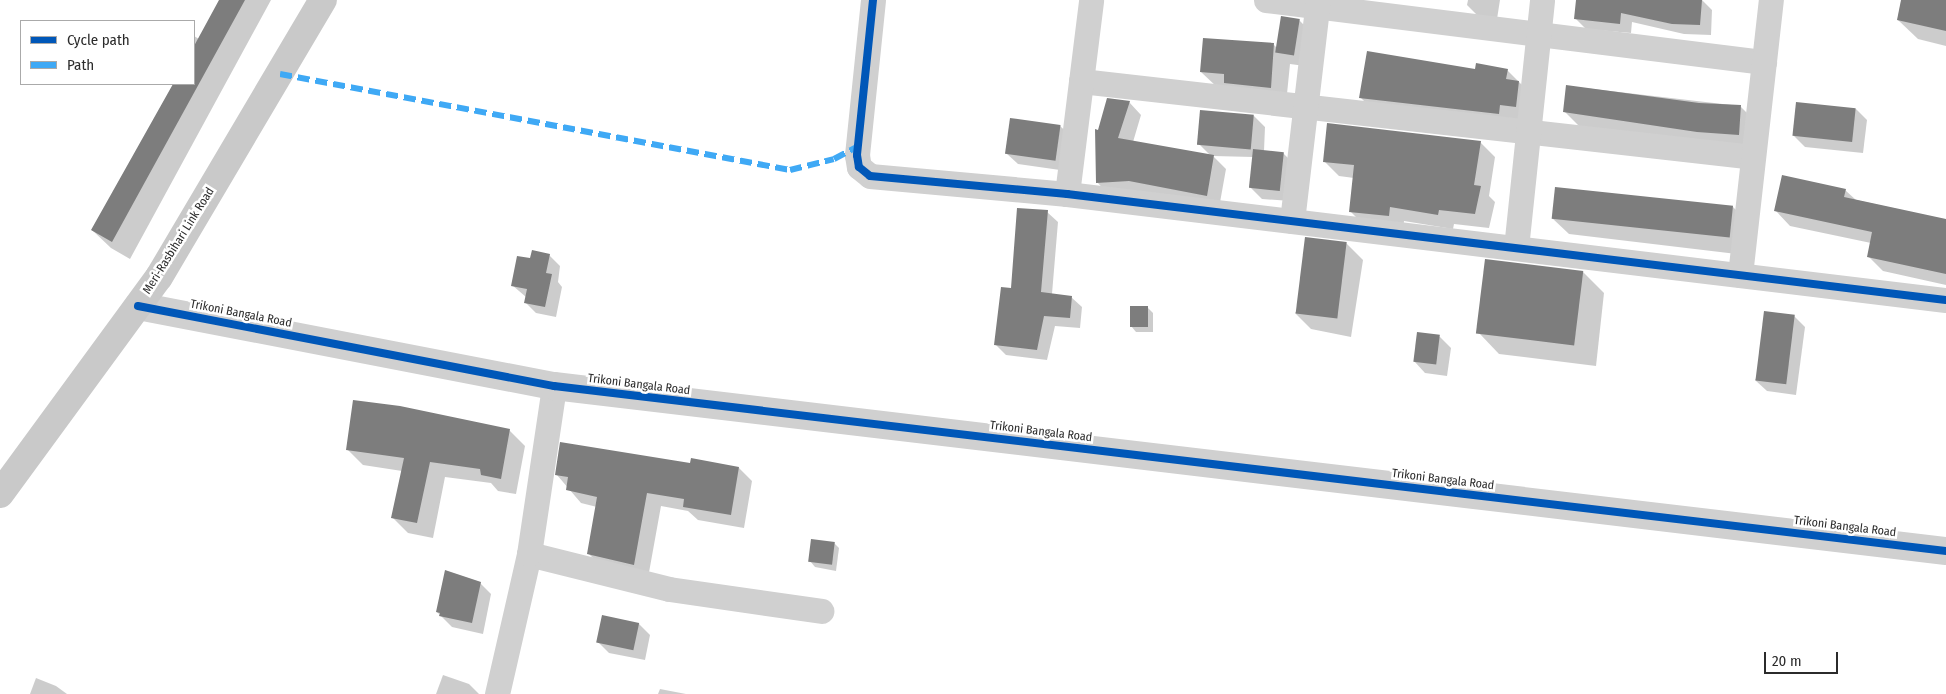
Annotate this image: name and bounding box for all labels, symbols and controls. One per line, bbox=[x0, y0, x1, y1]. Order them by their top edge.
legend bbox=[20, 20, 195, 85]
text: Cycle path bbox=[67, 31, 130, 49]
text: Path bbox=[67, 56, 94, 74]
street label: Meri-Rasbihari Link Road bbox=[140, 185, 218, 297]
street label: Trikoni Bangala Road bbox=[189, 297, 293, 331]
street label: Trikoni Bangala Road bbox=[587, 372, 691, 398]
street label: Trikoni Bangala Road bbox=[989, 419, 1093, 445]
street label: Trikoni Bangala Road bbox=[1391, 467, 1495, 493]
street label: Trikoni Bangala Road bbox=[1793, 514, 1897, 540]
scale bar bbox=[1766, 642, 1840, 674]
text: 20 m bbox=[1772, 652, 1802, 670]

